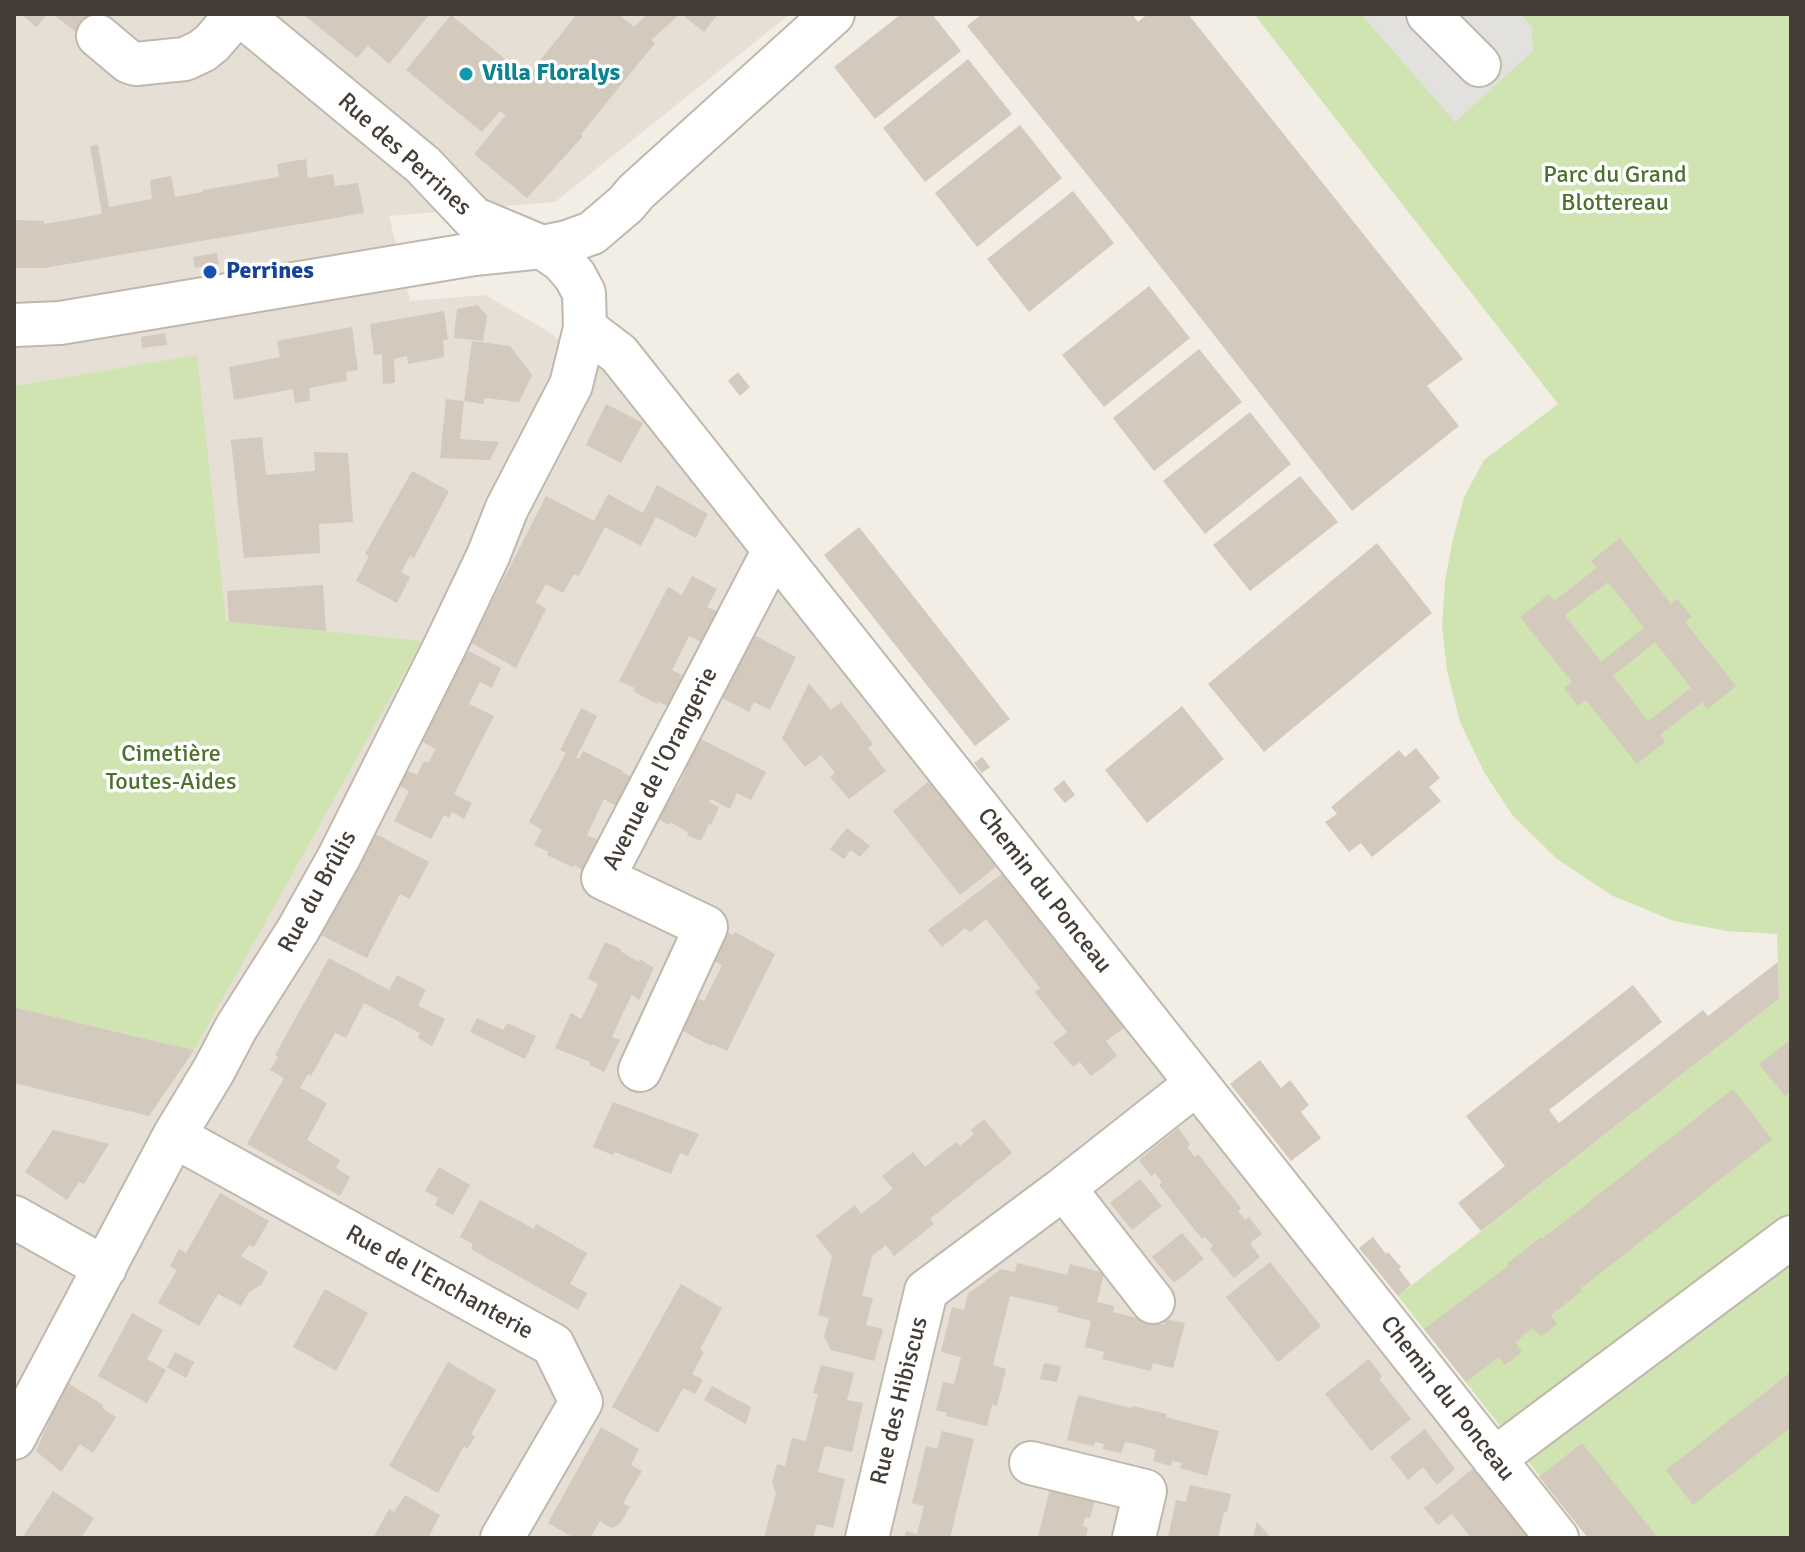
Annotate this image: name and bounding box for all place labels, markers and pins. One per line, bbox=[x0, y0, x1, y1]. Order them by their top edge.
place label: Villa Floralys bbox=[482, 60, 620, 88]
marker: Villa Floralys bbox=[457, 65, 475, 83]
place label: Perrines bbox=[226, 258, 314, 286]
marker: Perrines bbox=[201, 263, 219, 281]

